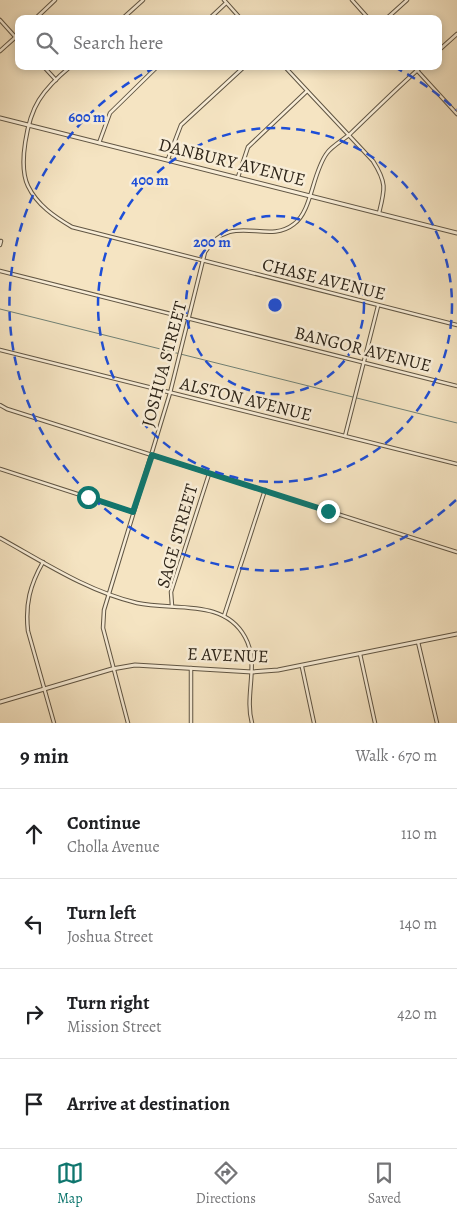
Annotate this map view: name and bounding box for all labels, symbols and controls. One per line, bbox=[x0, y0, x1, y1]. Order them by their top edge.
search box bbox=[15, 15, 442, 70]
icon: search bbox=[33, 29, 61, 57]
text: Search here bbox=[73, 30, 163, 56]
text: 600 m bbox=[68, 107, 106, 127]
street label: DANBURY AVENUE bbox=[156, 132, 308, 192]
text: 400 m bbox=[131, 170, 169, 190]
text: 200 m bbox=[193, 232, 231, 252]
street label: CHASE AVENUE bbox=[260, 252, 388, 306]
centre of rings bbox=[266, 296, 284, 314]
street label: JOSHUA STREET bbox=[136, 298, 192, 429]
street label: BANGOR AVENUE bbox=[292, 320, 434, 378]
street label: ALSTON AVENUE bbox=[177, 371, 314, 427]
street label: SAGE STREET bbox=[151, 481, 203, 591]
route start bbox=[77, 486, 100, 509]
route end bbox=[317, 500, 340, 523]
street label: E AVENUE bbox=[187, 642, 269, 668]
text: 9 min bbox=[20, 742, 69, 770]
text: Walk · 670 m bbox=[355, 745, 437, 767]
text: Continue bbox=[67, 810, 141, 836]
icon: ahead bbox=[20, 820, 48, 848]
text: 110 m bbox=[401, 823, 437, 845]
text: Cholla Avenue bbox=[67, 836, 160, 858]
text: Turn left bbox=[67, 900, 136, 926]
icon: left bbox=[20, 910, 48, 938]
text: 140 m bbox=[399, 913, 437, 935]
text: Joshua Street bbox=[67, 926, 153, 948]
text: Turn right bbox=[67, 990, 149, 1016]
icon: right bbox=[20, 1000, 48, 1028]
text: 420 m bbox=[397, 1003, 437, 1025]
text: Mission Street bbox=[67, 1016, 162, 1038]
icon: arrive bbox=[20, 1090, 48, 1118]
text: Arrive at destination bbox=[67, 1091, 230, 1117]
tab: Map bbox=[56, 1159, 84, 1208]
tab: Directions bbox=[196, 1159, 256, 1208]
tab: Saved bbox=[368, 1159, 401, 1208]

